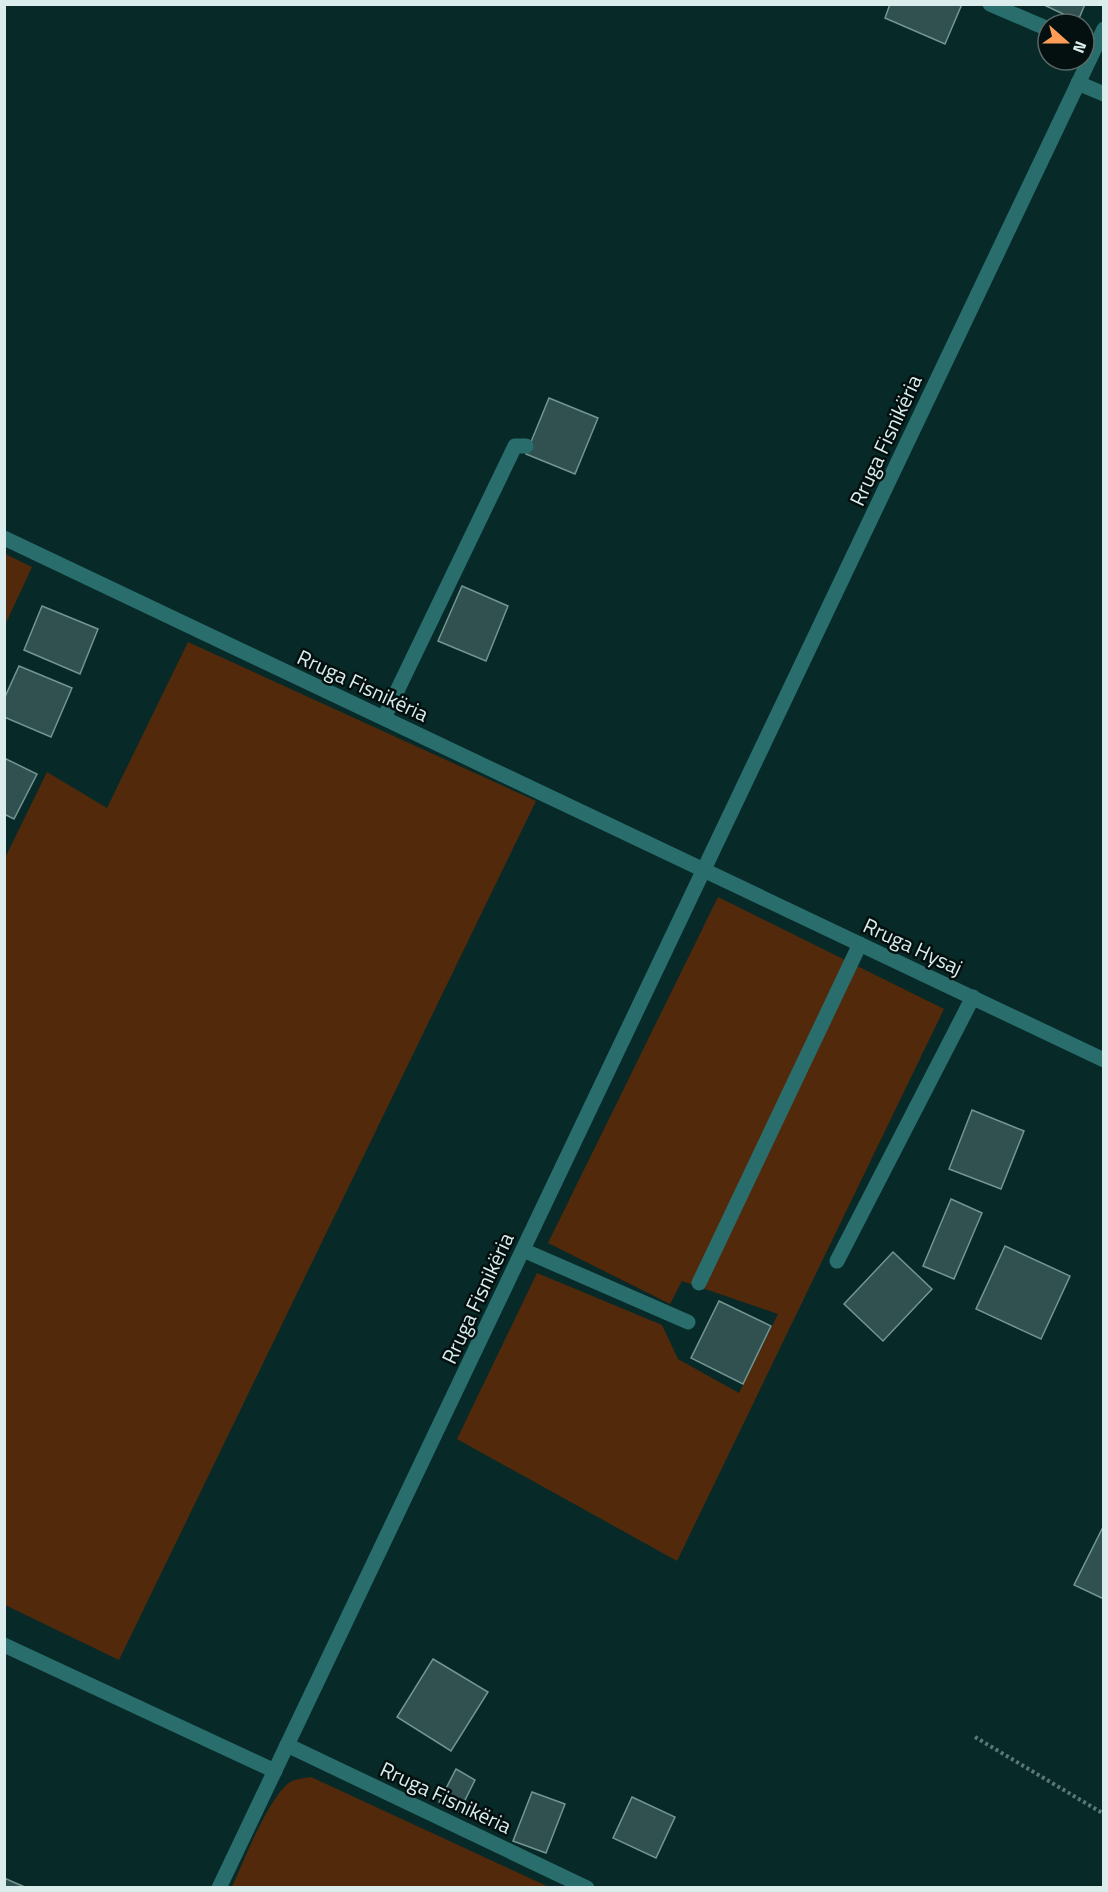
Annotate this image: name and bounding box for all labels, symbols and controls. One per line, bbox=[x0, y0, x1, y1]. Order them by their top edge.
north arrow bbox=[1036, 12, 1096, 72]
text: N bbox=[1067, 38, 1093, 57]
street label: Rruga Fisnikëria bbox=[841, 369, 930, 511]
street label: Rruga Fisnikëria bbox=[292, 641, 434, 730]
street label: Rruga Hysaj bbox=[858, 909, 968, 983]
street label: Rruga Fisnikëria bbox=[433, 1227, 522, 1369]
street label: Rruga Fisnikëria bbox=[375, 1753, 517, 1842]

